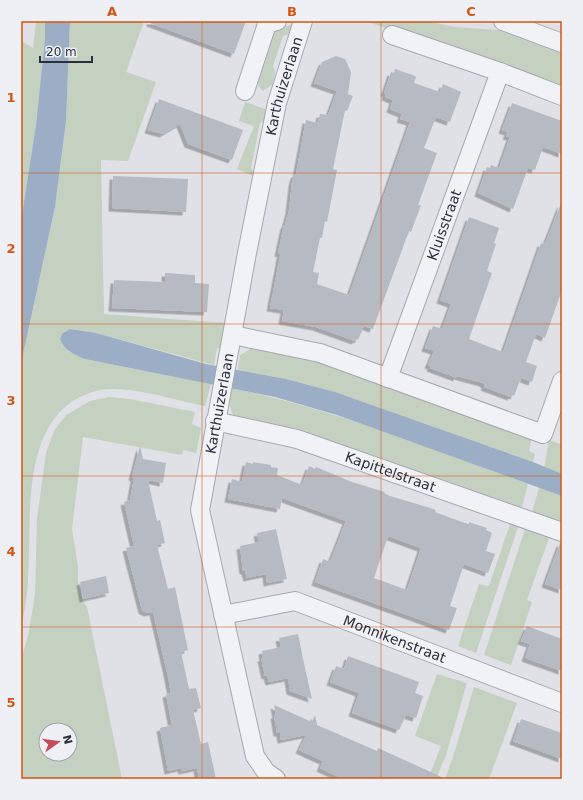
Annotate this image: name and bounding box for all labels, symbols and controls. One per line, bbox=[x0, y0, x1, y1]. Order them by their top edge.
text: A bbox=[107, 4, 117, 19]
text: B bbox=[287, 4, 297, 19]
text: C bbox=[466, 4, 476, 19]
street label: Karthuizerlaan bbox=[263, 35, 306, 137]
scale bar bbox=[40, 38, 92, 64]
text: 20 m bbox=[46, 45, 77, 59]
text: 1 bbox=[6, 90, 16, 105]
street label: Kluisstraat bbox=[424, 187, 464, 263]
text: 2 bbox=[6, 241, 16, 256]
street label: Karthuizerlaan bbox=[202, 352, 237, 455]
text: 3 bbox=[6, 393, 16, 408]
street label: Kapittelstraat bbox=[343, 449, 438, 495]
text: 4 bbox=[6, 544, 16, 559]
street label: Monnikenstraat bbox=[341, 612, 449, 666]
text: 5 bbox=[6, 695, 16, 710]
north arrow bbox=[38, 722, 78, 762]
text: N bbox=[60, 734, 75, 746]

